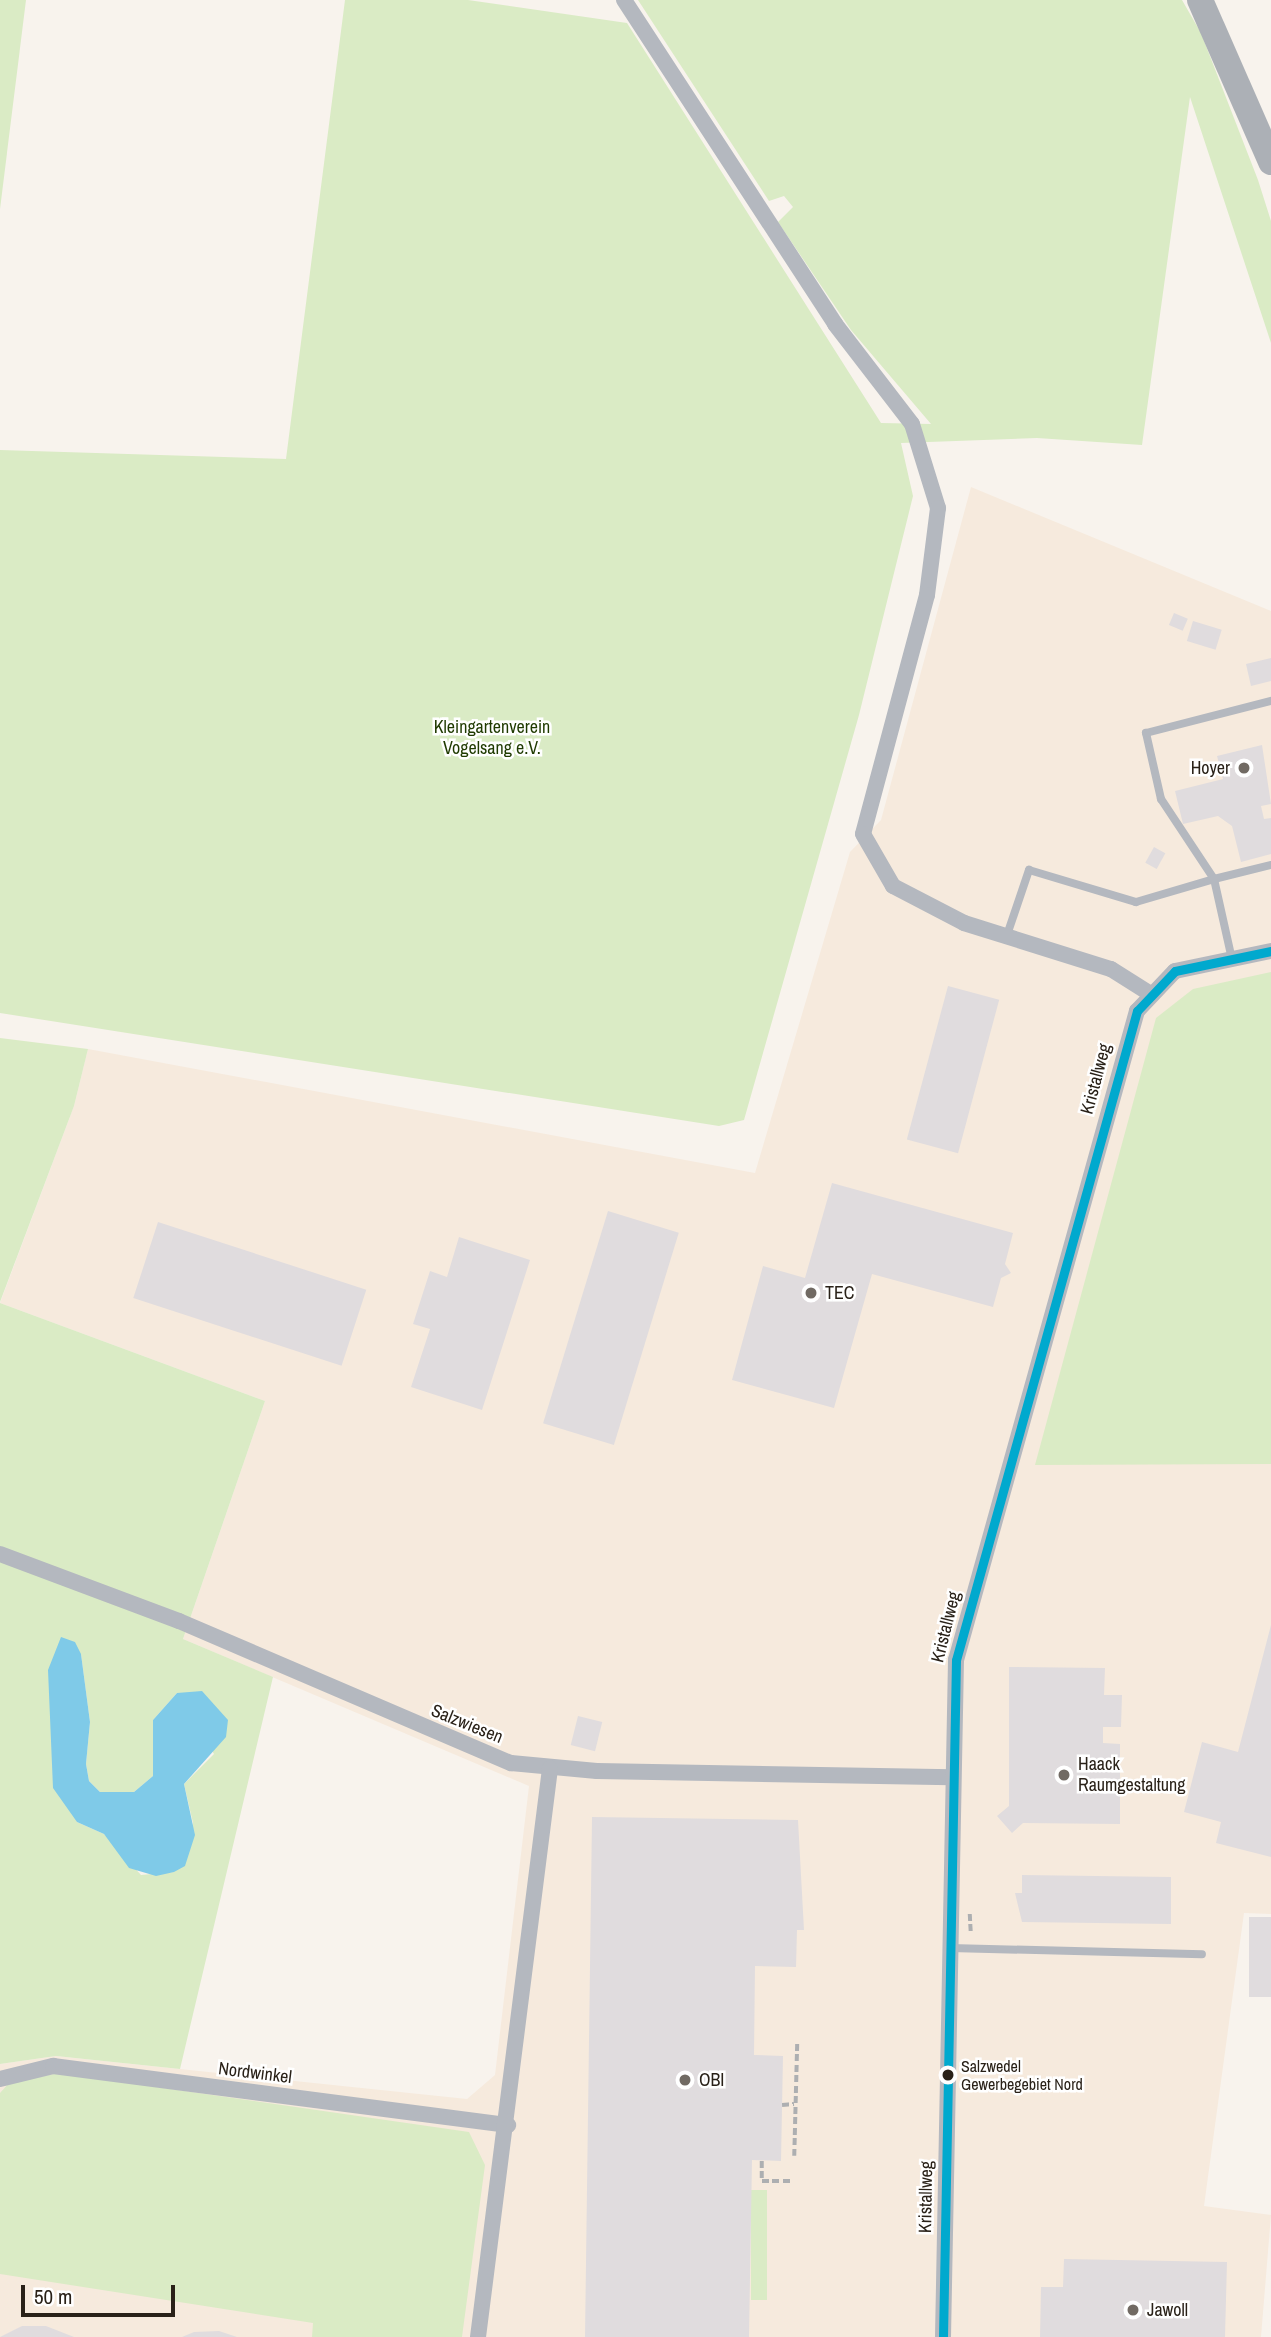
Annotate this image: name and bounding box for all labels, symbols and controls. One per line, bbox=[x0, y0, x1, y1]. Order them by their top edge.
park label: Kleingartenverein Vogelsang e.V. bbox=[434, 717, 550, 760]
place label: Hoyer bbox=[1191, 757, 1230, 779]
marker: Hoyer bbox=[1236, 760, 1252, 776]
street label: Kristallweg bbox=[1076, 1041, 1116, 1117]
place label: TEC bbox=[825, 1282, 855, 1304]
marker: TEC bbox=[803, 1285, 819, 1301]
street label: Kristallweg bbox=[927, 1589, 965, 1665]
street label: Salzwiesen bbox=[428, 1700, 506, 1748]
place label: Haack Raumgestaltung bbox=[1078, 1754, 1185, 1796]
marker: Haack Raumgestaltung bbox=[1056, 1767, 1072, 1783]
place label: Salzwedel Gewerbegebiet Nord bbox=[961, 2056, 1083, 2094]
street label: Nordwinkel bbox=[217, 2058, 293, 2088]
marker: Salzwedel Gewerbegebiet Nord bbox=[941, 2068, 955, 2082]
place label: OBI bbox=[699, 2069, 724, 2091]
marker: OBI bbox=[677, 2072, 693, 2088]
street label: Kristallweg bbox=[915, 2161, 937, 2233]
scale bar bbox=[24, 2270, 178, 2314]
text: 50 m bbox=[34, 2282, 72, 2311]
place label: Jawoll bbox=[1147, 2299, 1188, 2321]
marker: Jawoll bbox=[1125, 2302, 1141, 2318]

